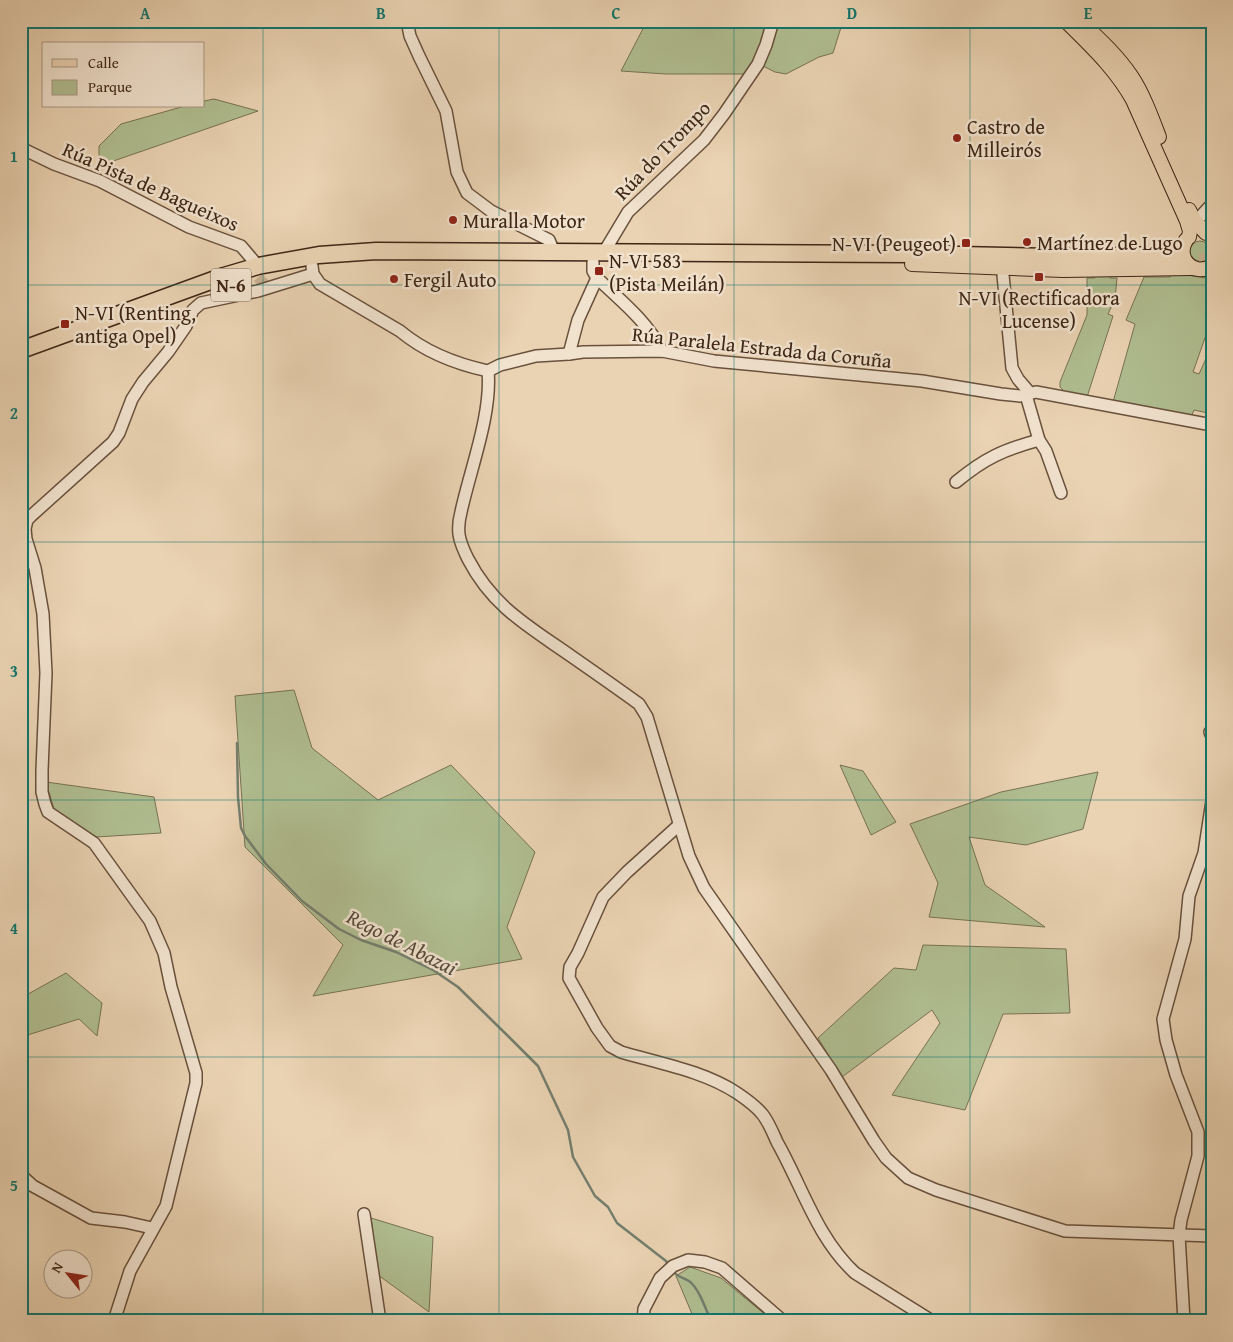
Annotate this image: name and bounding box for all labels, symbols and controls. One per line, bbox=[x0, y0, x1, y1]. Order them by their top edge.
text: A bbox=[140, 1, 151, 25]
text: B bbox=[376, 1, 386, 25]
text: C bbox=[611, 1, 621, 25]
text: D bbox=[847, 1, 857, 25]
text: E bbox=[1084, 1, 1093, 25]
legend bbox=[42, 42, 205, 108]
text: Calle bbox=[88, 52, 119, 73]
text: Parque bbox=[88, 76, 132, 97]
street label: Rúa do Trompo bbox=[607, 94, 717, 206]
place label: Castro de Milleirós bbox=[967, 112, 1045, 164]
marker: Castro de Milleirós bbox=[951, 132, 963, 144]
street label: Rúa Pista de Bagueixos bbox=[58, 134, 244, 238]
text: 1 bbox=[10, 144, 18, 168]
place label: Muralla Motor bbox=[463, 206, 585, 235]
marker: Muralla Motor bbox=[447, 214, 459, 226]
place label: Martínez de Lugo bbox=[1037, 228, 1183, 257]
place label: N-VI (Peugeot) bbox=[832, 229, 956, 258]
marker: Martínez de Lugo bbox=[1021, 236, 1033, 248]
marker: N-VI (Peugeot) bbox=[960, 237, 972, 249]
place label: N-VI 583 (Pista Meilán) bbox=[609, 246, 725, 298]
place label: Fergil Auto bbox=[404, 265, 496, 294]
marker: N-VI 583 (Pista Meilán) bbox=[593, 265, 605, 277]
road number: N-6 bbox=[211, 268, 251, 302]
marker: N-VI (Rectificadora Lucense) bbox=[1033, 271, 1045, 283]
marker: Fergil Auto bbox=[388, 273, 400, 285]
place label: N-VI (Rectificadora Lucense) bbox=[958, 283, 1120, 335]
place label: N-VI (Renting, antiga Opel) bbox=[75, 298, 196, 350]
marker: N-VI (Renting, antiga Opel) bbox=[59, 318, 71, 330]
street label: Rúa Paralela Estrada da Coruña bbox=[631, 319, 894, 375]
text: 2 bbox=[10, 401, 18, 425]
text: 3 bbox=[10, 659, 18, 683]
water label: Rego de Abazai bbox=[341, 901, 463, 983]
text: 4 bbox=[10, 916, 18, 940]
text: 5 bbox=[10, 1173, 18, 1197]
north arrow bbox=[42, 1250, 92, 1300]
text: N bbox=[46, 1258, 68, 1277]

